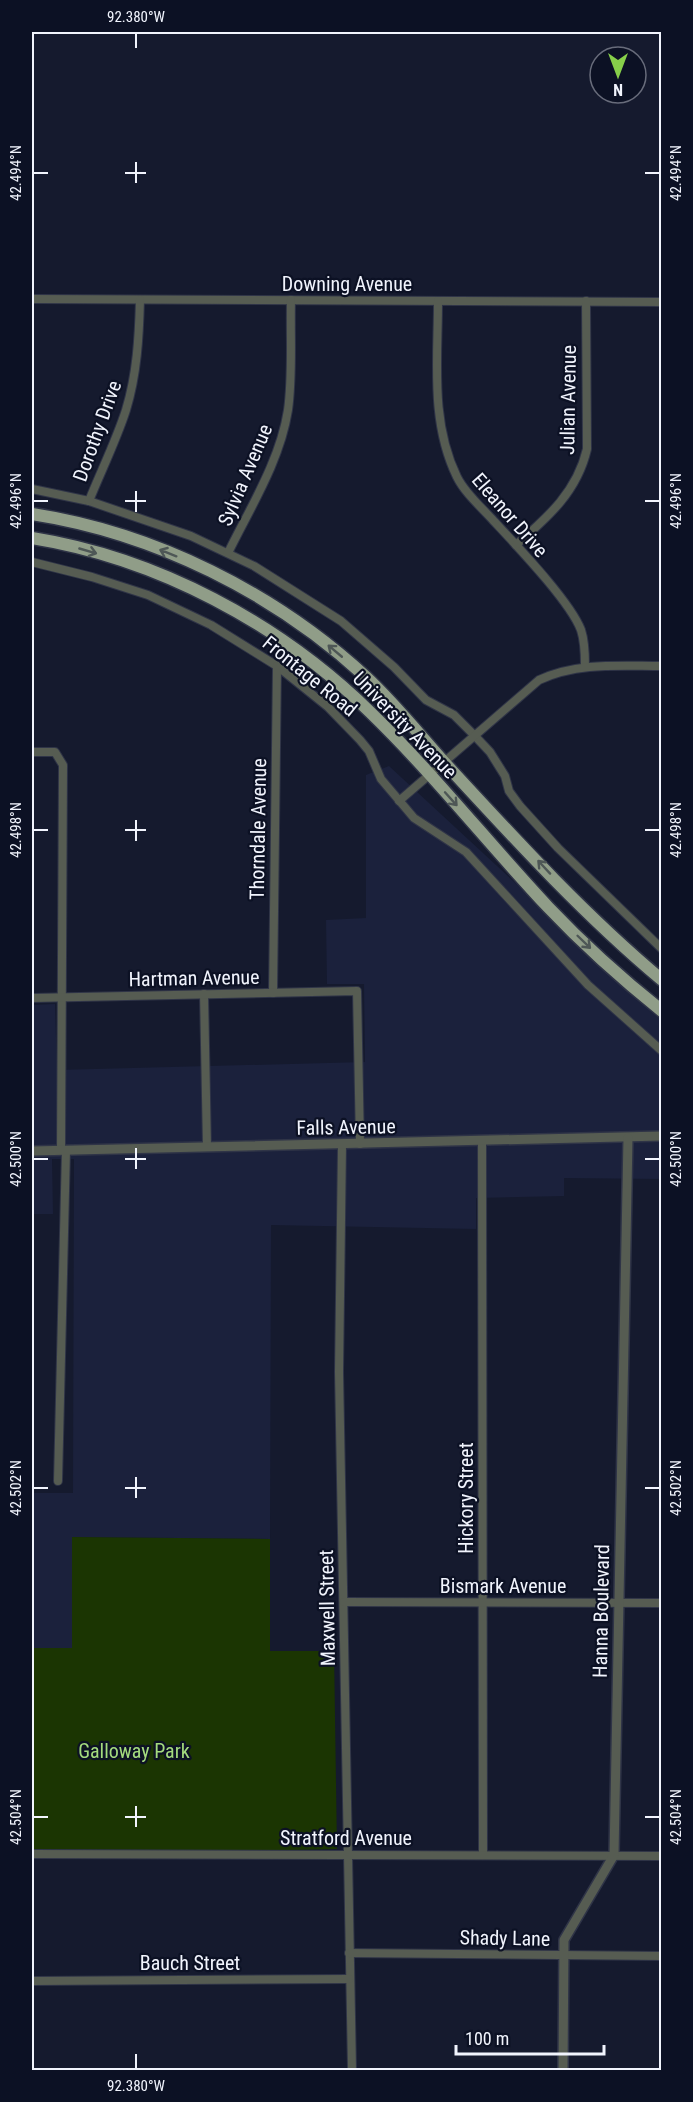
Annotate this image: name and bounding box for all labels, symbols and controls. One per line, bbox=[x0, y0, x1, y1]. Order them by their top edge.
text: 92.380°W bbox=[107, 8, 166, 26]
north arrow bbox=[588, 45, 648, 105]
text: N bbox=[613, 80, 623, 99]
text: 42.494°N bbox=[7, 145, 25, 201]
text: 42.494°N bbox=[667, 145, 685, 201]
street label: Downing Avenue bbox=[282, 272, 412, 296]
street label: Julian Avenue bbox=[555, 345, 581, 455]
street label: Dorothy Drive bbox=[68, 377, 126, 485]
street label: Sylvia Avenue bbox=[213, 421, 277, 529]
street label: Eleanor Drive bbox=[467, 468, 553, 562]
text: 42.496°N bbox=[7, 473, 25, 529]
text: 42.496°N bbox=[667, 473, 685, 529]
one-way arrow bbox=[79, 546, 98, 557]
one-way arrow bbox=[159, 547, 178, 558]
street label: Frontage Road bbox=[258, 631, 362, 721]
one-way arrow bbox=[327, 645, 343, 658]
street label: University Avenue bbox=[348, 666, 462, 784]
street label: Thorndale Avenue bbox=[245, 758, 271, 900]
one-way arrow bbox=[444, 792, 458, 807]
text: 42.498°N bbox=[7, 802, 25, 858]
text: 42.498°N bbox=[667, 802, 685, 858]
one-way arrow bbox=[536, 859, 551, 874]
one-way arrow bbox=[576, 935, 591, 949]
street label: Hartman Avenue bbox=[128, 965, 260, 991]
street label: Falls Avenue bbox=[296, 1114, 396, 1140]
text: 42.500°N bbox=[7, 1131, 25, 1187]
text: 42.500°N bbox=[667, 1131, 685, 1187]
street label: Hickory Street bbox=[454, 1442, 478, 1554]
text: 42.502°N bbox=[7, 1460, 25, 1516]
text: 42.502°N bbox=[667, 1460, 685, 1516]
street label: Hanna Boulevard bbox=[588, 1544, 614, 1678]
street label: Maxwell Street bbox=[314, 1549, 340, 1666]
street label: Bismark Avenue bbox=[440, 1574, 566, 1598]
park label: Galloway Park bbox=[78, 1739, 190, 1763]
text: 42.504°N bbox=[7, 1789, 25, 1845]
text: 42.504°N bbox=[667, 1789, 685, 1845]
street label: Stratford Avenue bbox=[280, 1826, 412, 1850]
street label: Shady Lane bbox=[459, 1925, 551, 1951]
street label: Bauch Street bbox=[140, 1951, 240, 1975]
scale bar bbox=[456, 2018, 604, 2056]
text: 100 m bbox=[465, 2028, 509, 2049]
text: 92.380°W bbox=[107, 2077, 166, 2095]

